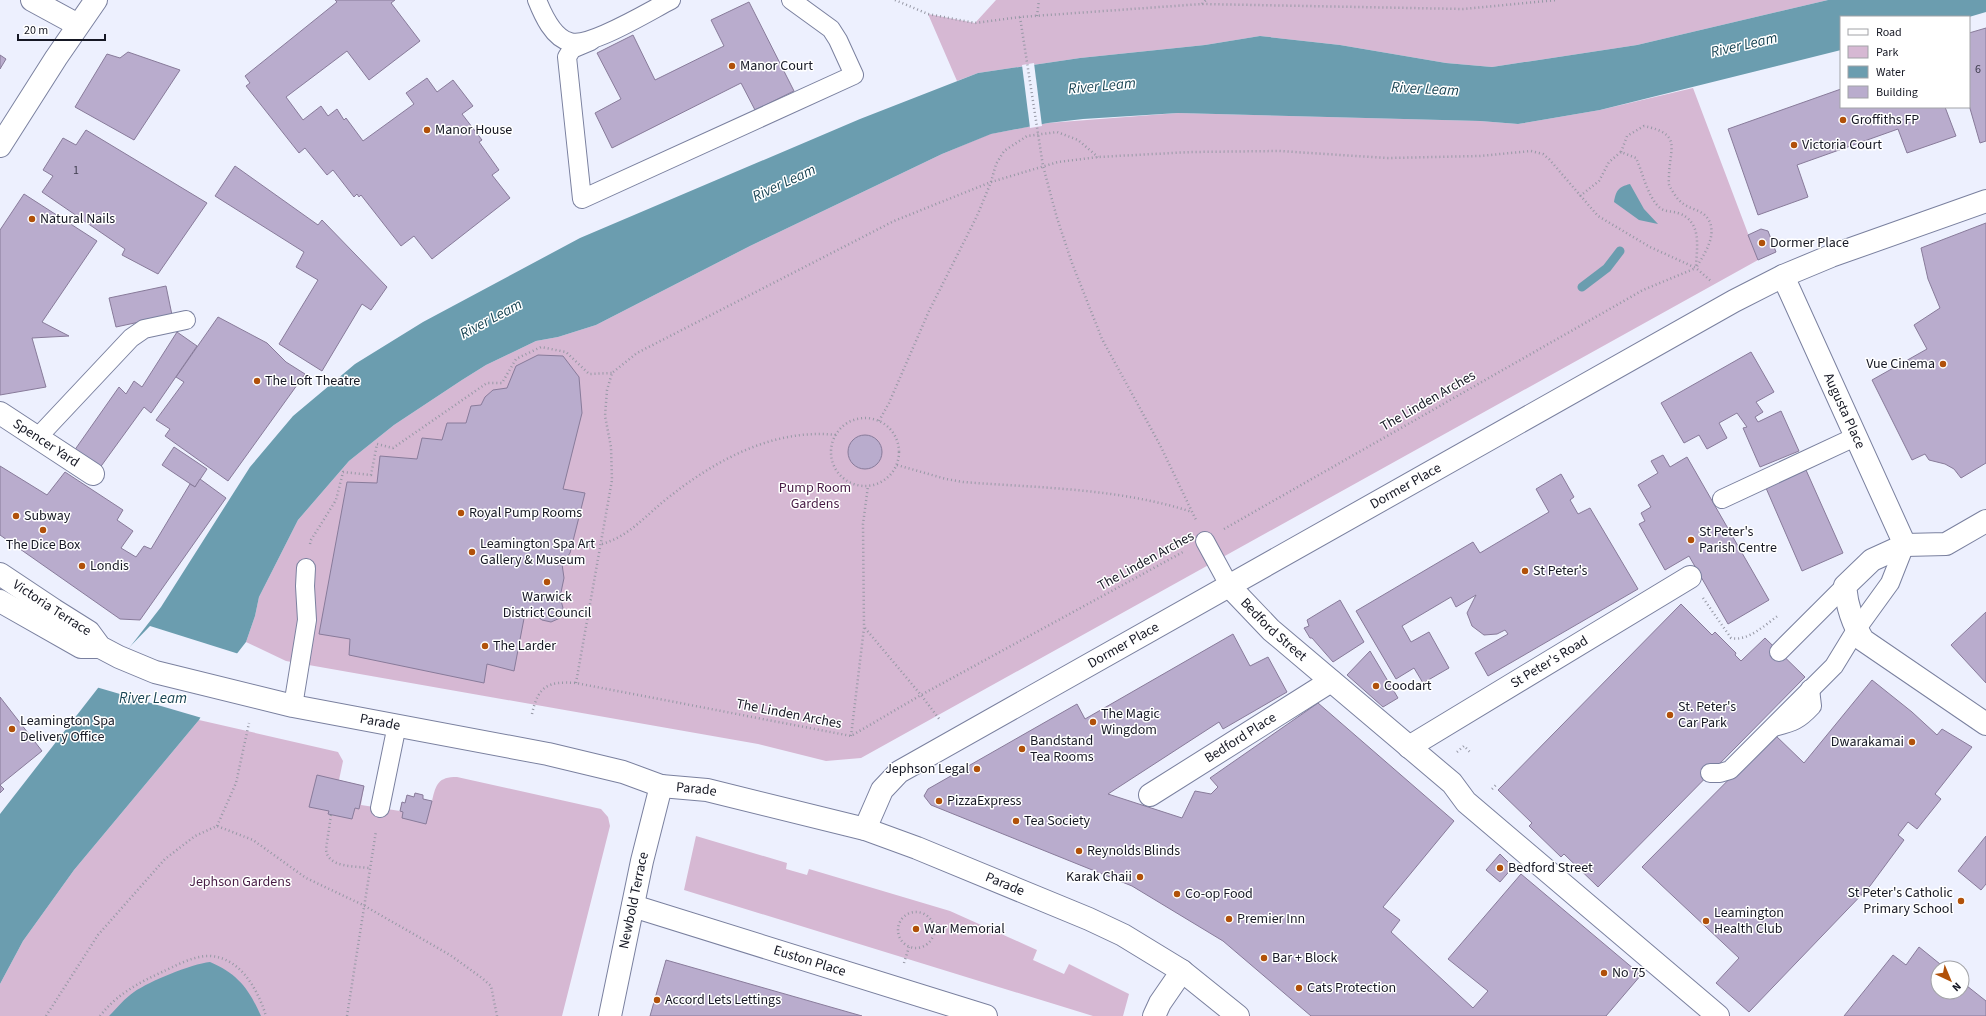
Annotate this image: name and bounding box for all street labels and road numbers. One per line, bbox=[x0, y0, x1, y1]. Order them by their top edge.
street label: The Linden Arches bbox=[1377, 366, 1479, 436]
street label: Augusta Place bbox=[1818, 370, 1870, 452]
street label: Spencer Yard bbox=[9, 414, 83, 472]
street label: Dormer Place bbox=[1366, 458, 1445, 514]
street label: The Linden Arches bbox=[1094, 526, 1198, 596]
street label: Victoria Terrace bbox=[8, 575, 95, 641]
street label: Bedford Street bbox=[1236, 594, 1311, 666]
street label: Dormer Place bbox=[1084, 617, 1163, 673]
street label: St Peter's Road bbox=[1507, 631, 1592, 693]
street label: The Linden Arches bbox=[735, 694, 844, 734]
street label: Bedford Place bbox=[1201, 708, 1280, 768]
street label: Parade bbox=[358, 709, 402, 736]
street label: Parade bbox=[675, 777, 719, 802]
street label: Newbold Terrace bbox=[614, 850, 654, 951]
street label: Parade bbox=[982, 867, 1028, 901]
street label: Euston Place bbox=[771, 940, 848, 982]

